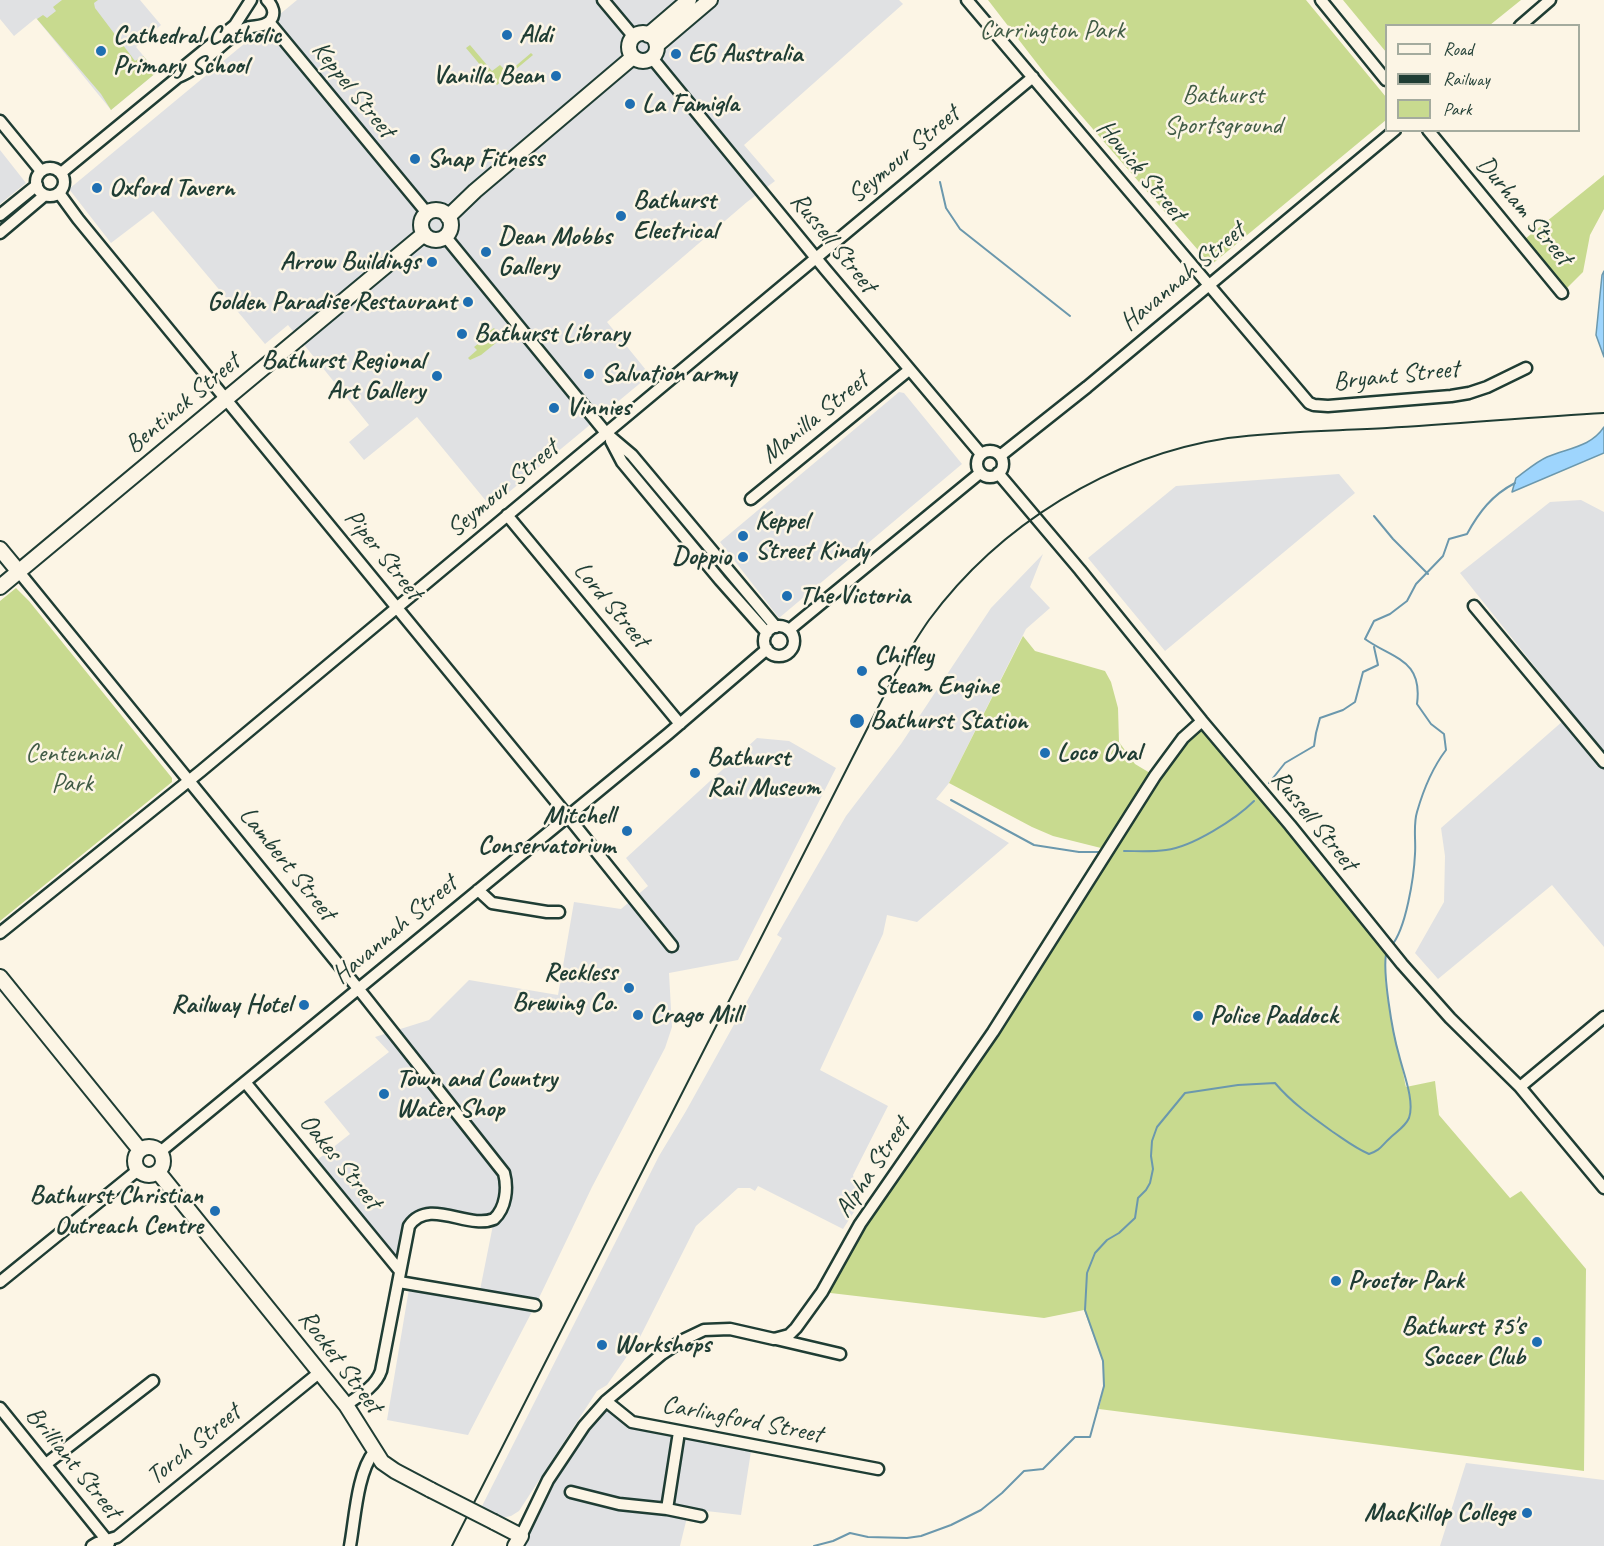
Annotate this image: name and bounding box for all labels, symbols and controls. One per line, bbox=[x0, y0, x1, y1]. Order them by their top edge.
park label: Carrington Park bbox=[979, 15, 1125, 47]
place label: Aldi bbox=[519, 19, 552, 51]
place label: Cathedral Catholic Primary School bbox=[113, 20, 281, 82]
legend bbox=[1385, 24, 1580, 132]
marker: Aldi bbox=[500, 28, 514, 42]
street label: Keppel Street bbox=[304, 35, 402, 145]
place label: EG Australia bbox=[688, 38, 802, 70]
text: Road bbox=[1443, 38, 1473, 60]
marker: Cathedral Catholic Primary School bbox=[94, 44, 108, 58]
marker: EG Australia bbox=[669, 47, 683, 61]
place label: Vanilla Bean bbox=[433, 60, 544, 92]
text: Railway bbox=[1443, 68, 1490, 90]
marker: Vanilla Bean bbox=[549, 69, 563, 83]
park label: Bathurst Sportsground bbox=[1164, 80, 1282, 142]
place label: La Famigla bbox=[642, 88, 739, 120]
marker: La Famigla bbox=[623, 97, 637, 111]
text: Park bbox=[1443, 98, 1472, 120]
street label: Seymour Street bbox=[842, 99, 966, 211]
street label: Howick Street bbox=[1089, 114, 1193, 228]
place label: Snap Fitness bbox=[427, 143, 544, 175]
street label: Durham Street bbox=[1469, 150, 1579, 272]
marker: Snap Fitness bbox=[408, 152, 422, 166]
place label: Oxford Tavern bbox=[109, 172, 234, 204]
marker: Oxford Tavern bbox=[90, 181, 104, 195]
place label: Bathurst Electrical bbox=[633, 185, 717, 246]
street label: Russell Street bbox=[783, 186, 883, 300]
marker: Bathurst Electrical bbox=[614, 209, 628, 223]
street label: Havannah Street bbox=[1114, 216, 1252, 338]
place label: Dean Mobbs Gallery bbox=[498, 221, 612, 282]
marker: Dean Mobbs Gallery bbox=[479, 245, 493, 259]
place label: Arrow Buildings bbox=[280, 246, 420, 278]
marker: Arrow Buildings bbox=[425, 255, 439, 269]
place label: Golden Paradise Restaurant bbox=[207, 286, 456, 318]
marker: Golden Paradise Restaurant bbox=[461, 295, 475, 309]
place label: Bathurst Library bbox=[474, 318, 629, 350]
marker: Bathurst Library bbox=[455, 327, 469, 341]
place label: Bathurst Regional Art Gallery bbox=[261, 345, 425, 406]
street label: Bentinck Street bbox=[119, 347, 247, 461]
street label: Bryant Street bbox=[1332, 354, 1460, 398]
place label: Salvation army bbox=[601, 358, 736, 390]
street label: Manilla Street bbox=[755, 365, 875, 471]
marker: Salvation army bbox=[582, 367, 596, 381]
marker: Bathurst Regional Art Gallery bbox=[430, 369, 444, 383]
place label: Vinnies bbox=[566, 392, 631, 424]
marker: Vinnies bbox=[547, 401, 561, 415]
street label: Seymour Street bbox=[441, 433, 565, 545]
street label: Piper Street bbox=[337, 503, 429, 607]
place label: Keppel Street Kindy bbox=[755, 505, 868, 566]
marker: Keppel Street Kindy bbox=[736, 529, 750, 543]
place label: Doppio bbox=[672, 541, 731, 573]
marker: Doppio bbox=[736, 550, 750, 564]
street label: Lord Street bbox=[566, 556, 656, 654]
place label: The Victoria bbox=[799, 580, 910, 612]
marker: The Victoria bbox=[780, 589, 794, 603]
place label: Chifley Steam Engine bbox=[874, 640, 999, 702]
marker: Chifley Steam Engine bbox=[855, 664, 869, 678]
place label: Bathurst Station bbox=[870, 705, 1027, 737]
marker: Bathurst Station bbox=[848, 712, 866, 730]
place label: Loco Oval bbox=[1057, 737, 1141, 769]
park label: Centennial Park bbox=[25, 738, 119, 800]
place label: Bathurst Rail Museum bbox=[707, 742, 820, 804]
marker: Loco Oval bbox=[1038, 746, 1052, 760]
street label: Russell Street bbox=[1264, 764, 1364, 878]
marker: Bathurst Rail Museum bbox=[688, 766, 702, 780]
place label: Mitchell Conservatorium bbox=[478, 800, 615, 862]
street label: Lambert Street bbox=[232, 801, 342, 927]
marker: Mitchell Conservatorium bbox=[620, 824, 634, 838]
street label: Havannah Street bbox=[326, 869, 464, 991]
place label: Reckless Brewing Co. bbox=[512, 957, 617, 1018]
marker: Reckless Brewing Co. bbox=[622, 981, 636, 995]
place label: Railway Hotel bbox=[171, 989, 292, 1021]
marker: Railway Hotel bbox=[297, 998, 311, 1012]
place label: Crago Mill bbox=[650, 999, 742, 1031]
place label: Police Paddock bbox=[1210, 1000, 1338, 1032]
marker: Crago Mill bbox=[631, 1008, 645, 1022]
marker: Police Paddock bbox=[1191, 1009, 1205, 1023]
place label: Town and Country Water Shop bbox=[396, 1063, 557, 1124]
marker: Town and Country Water Shop bbox=[377, 1087, 391, 1101]
street label: Oakes Street bbox=[292, 1108, 388, 1216]
street label: Alpha Street bbox=[828, 1112, 918, 1224]
place label: Bathurst Christian Outreach Centre bbox=[29, 1180, 203, 1242]
marker: Bathurst Christian Outreach Centre bbox=[208, 1204, 222, 1218]
place label: Proctor Park bbox=[1348, 1265, 1464, 1297]
marker: Proctor Park bbox=[1329, 1274, 1343, 1288]
street label: Rocket Street bbox=[291, 1304, 389, 1420]
place label: Bathurst 75's Soccer Club bbox=[1401, 1311, 1525, 1372]
place label: Workshops bbox=[614, 1329, 711, 1361]
marker: Bathurst 75's Soccer Club bbox=[1530, 1335, 1544, 1349]
marker: Workshops bbox=[595, 1338, 609, 1352]
street label: Carlingford Street bbox=[659, 1389, 825, 1451]
street label: Torch Street bbox=[141, 1398, 247, 1492]
street label: Brilliant Street bbox=[18, 1401, 128, 1525]
place label: MacKillop College bbox=[1364, 1497, 1515, 1529]
marker: MacKillop College bbox=[1520, 1506, 1534, 1520]

